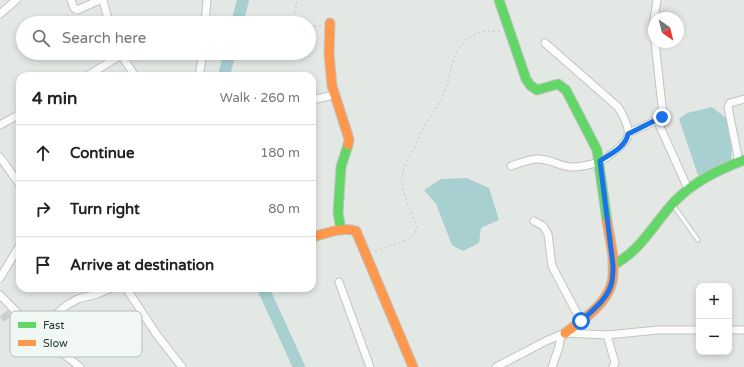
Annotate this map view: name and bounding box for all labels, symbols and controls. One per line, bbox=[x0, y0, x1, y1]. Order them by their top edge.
north arrow bbox=[648, 12, 684, 48]
search box bbox=[16, 16, 316, 60]
icon: search bbox=[30, 27, 52, 49]
text: Search here bbox=[62, 29, 146, 47]
text: 4 min bbox=[32, 88, 77, 109]
text: Walk · 260 m bbox=[220, 90, 300, 106]
route end bbox=[653, 108, 671, 126]
icon: ahead bbox=[32, 142, 54, 164]
text: Continue bbox=[70, 144, 134, 162]
text: 180 m bbox=[260, 145, 300, 161]
icon: right bbox=[32, 198, 54, 220]
text: Turn right bbox=[70, 200, 140, 218]
text: 80 m bbox=[268, 201, 300, 217]
icon: arrive bbox=[32, 254, 54, 276]
text: Arrive at destination bbox=[70, 256, 214, 274]
map controls bbox=[696, 283, 732, 355]
button: + bbox=[696, 283, 732, 319]
legend bbox=[10, 311, 142, 357]
route start bbox=[572, 312, 590, 330]
text: Fast bbox=[43, 319, 64, 332]
button: − bbox=[696, 319, 732, 355]
text: Slow bbox=[43, 337, 68, 350]

